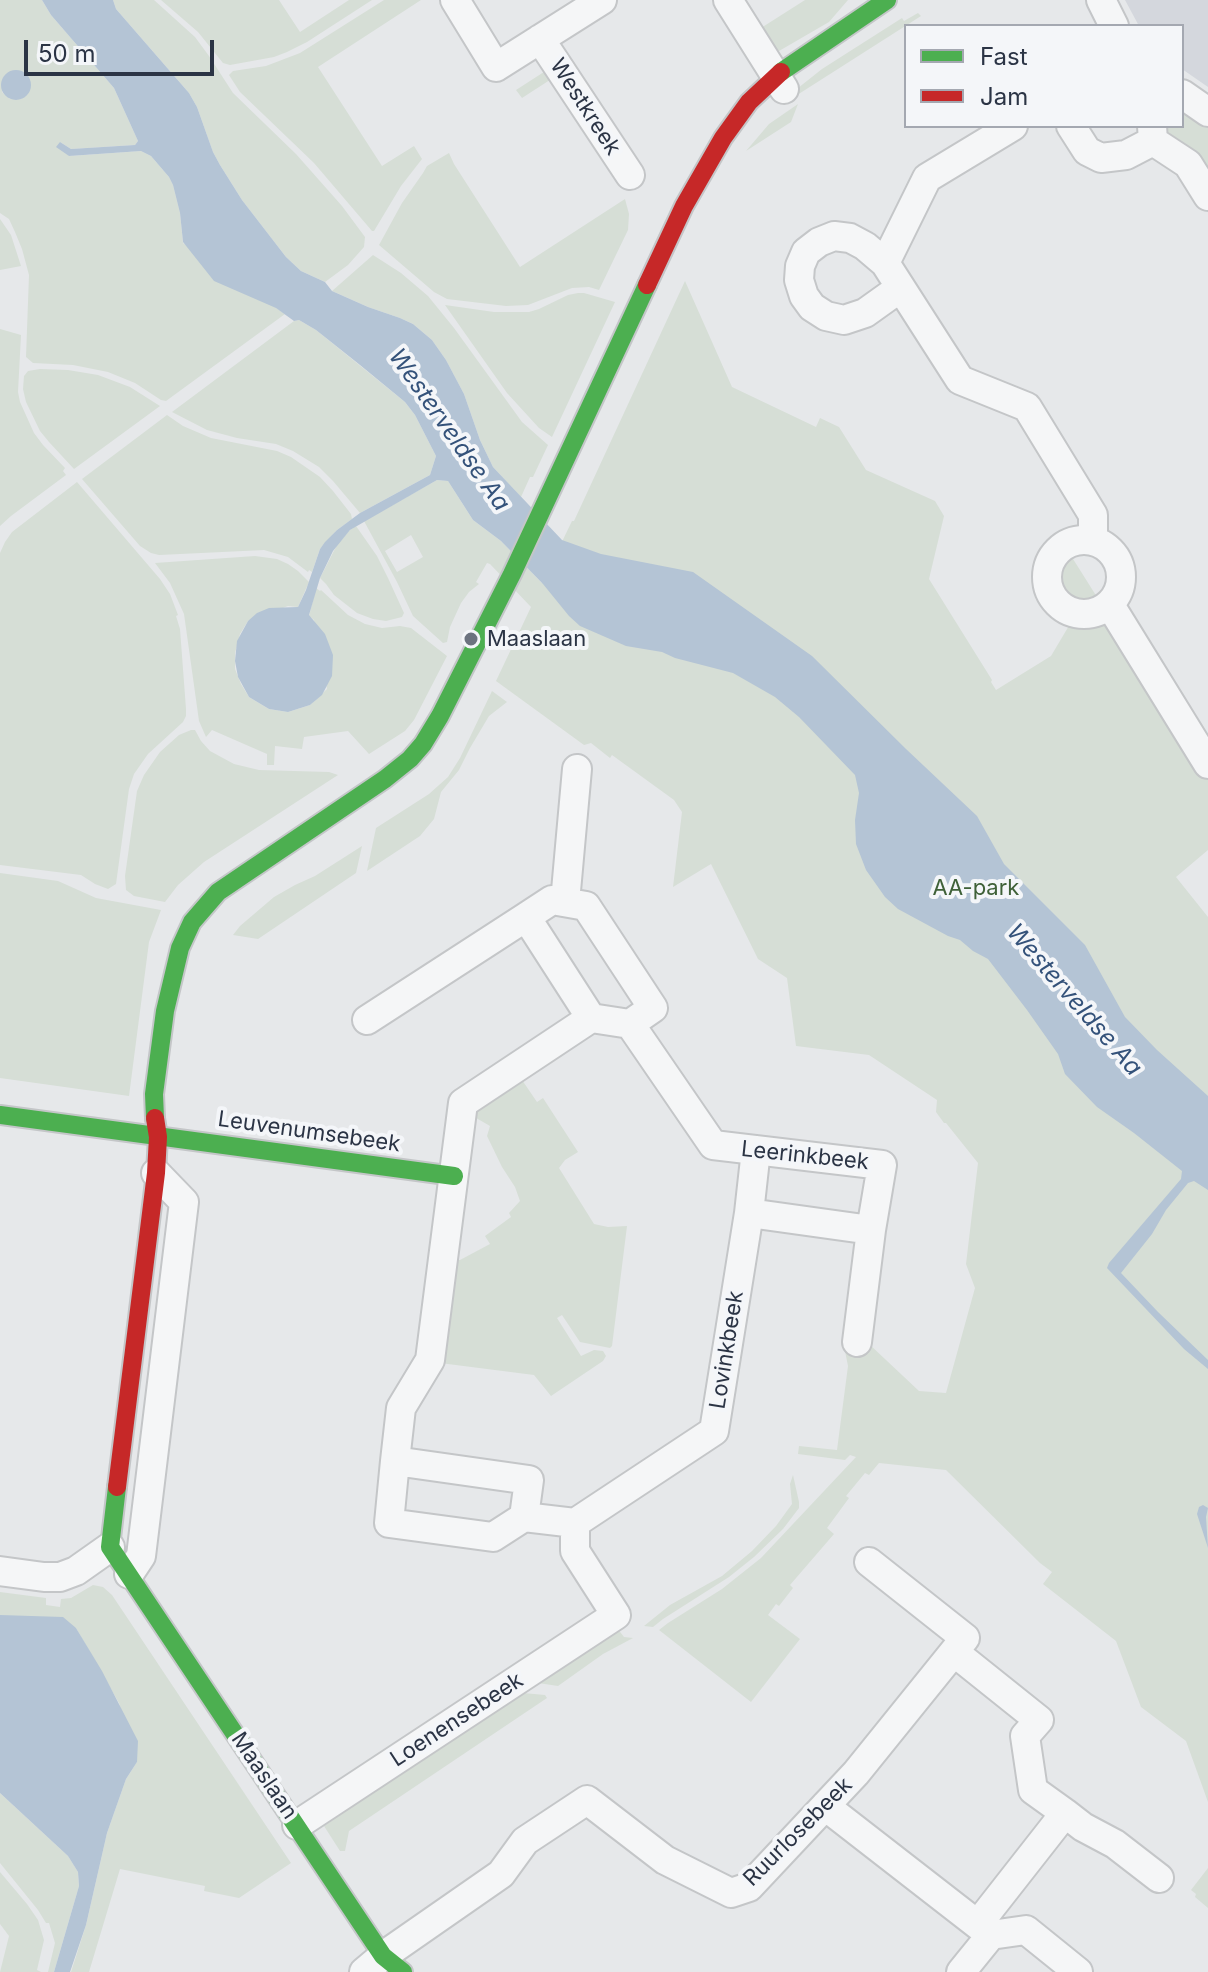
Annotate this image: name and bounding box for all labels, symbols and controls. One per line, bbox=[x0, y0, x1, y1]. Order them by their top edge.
scale bar bbox=[28, 24, 218, 74]
legend bbox=[904, 24, 1184, 128]
text: 50 m bbox=[38, 39, 96, 68]
text: Fast bbox=[980, 42, 1028, 71]
street label: Westkreek bbox=[544, 54, 626, 160]
text: Jam bbox=[980, 82, 1028, 111]
water label: Westerveldse Aa bbox=[382, 343, 516, 517]
place label: Maaslaan bbox=[487, 626, 586, 652]
marker: Maaslaan bbox=[462, 630, 480, 648]
park label: AA-park bbox=[933, 875, 1019, 901]
water label: Westerveldse Aa bbox=[1000, 918, 1148, 1082]
street label: Leuvenumsebeek bbox=[216, 1106, 402, 1158]
street label: Leerinkbeek bbox=[740, 1136, 870, 1176]
street label: Lovinkbeek bbox=[705, 1289, 749, 1411]
street label: Loenensebeek bbox=[386, 1667, 528, 1773]
street label: Maaslaan bbox=[225, 1727, 303, 1825]
street label: Ruurlosebeek bbox=[738, 1772, 858, 1892]

